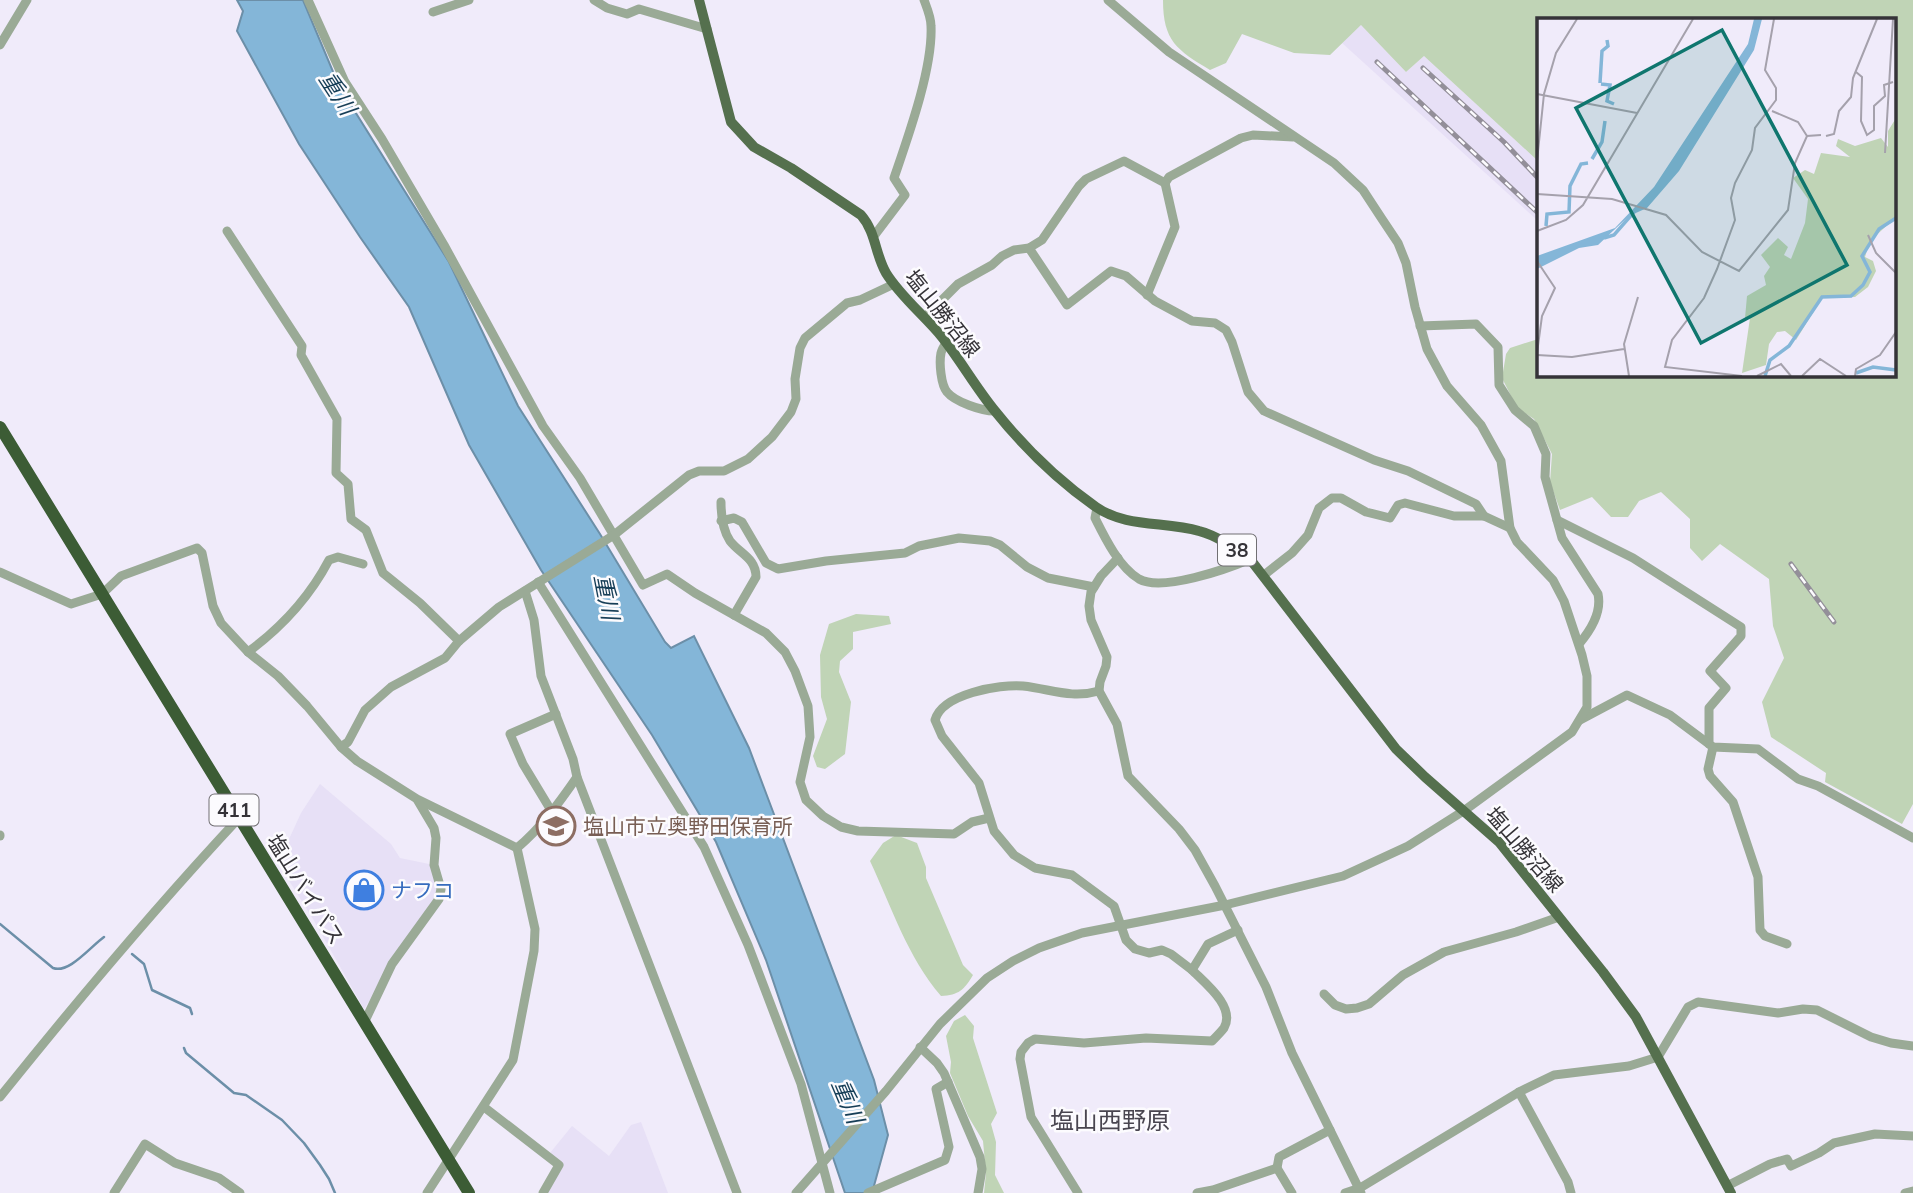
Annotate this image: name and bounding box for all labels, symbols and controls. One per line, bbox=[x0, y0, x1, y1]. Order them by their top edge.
inset map bbox=[1537, 18, 1896, 376]
water label: 重川 bbox=[313, 66, 364, 123]
street label: 塩山勝沼線 bbox=[900, 264, 986, 362]
road number: 38 bbox=[1218, 534, 1256, 566]
water label: 重川 bbox=[588, 572, 626, 625]
road number: 411 bbox=[210, 794, 258, 825]
street label: 塩山勝沼線 bbox=[1481, 801, 1569, 897]
school or university icon: 塩山市立奥野田保育所 bbox=[535, 805, 577, 847]
place label: 塩山市立奥野田保育所 bbox=[583, 813, 793, 839]
street label: 塩山バイパス bbox=[262, 829, 350, 949]
shop icon: ナフコ bbox=[343, 869, 385, 911]
place label: ナフコ bbox=[391, 877, 454, 903]
water label: 重川 bbox=[826, 1074, 872, 1131]
district label: 塩山西野原 bbox=[1050, 1105, 1170, 1135]

